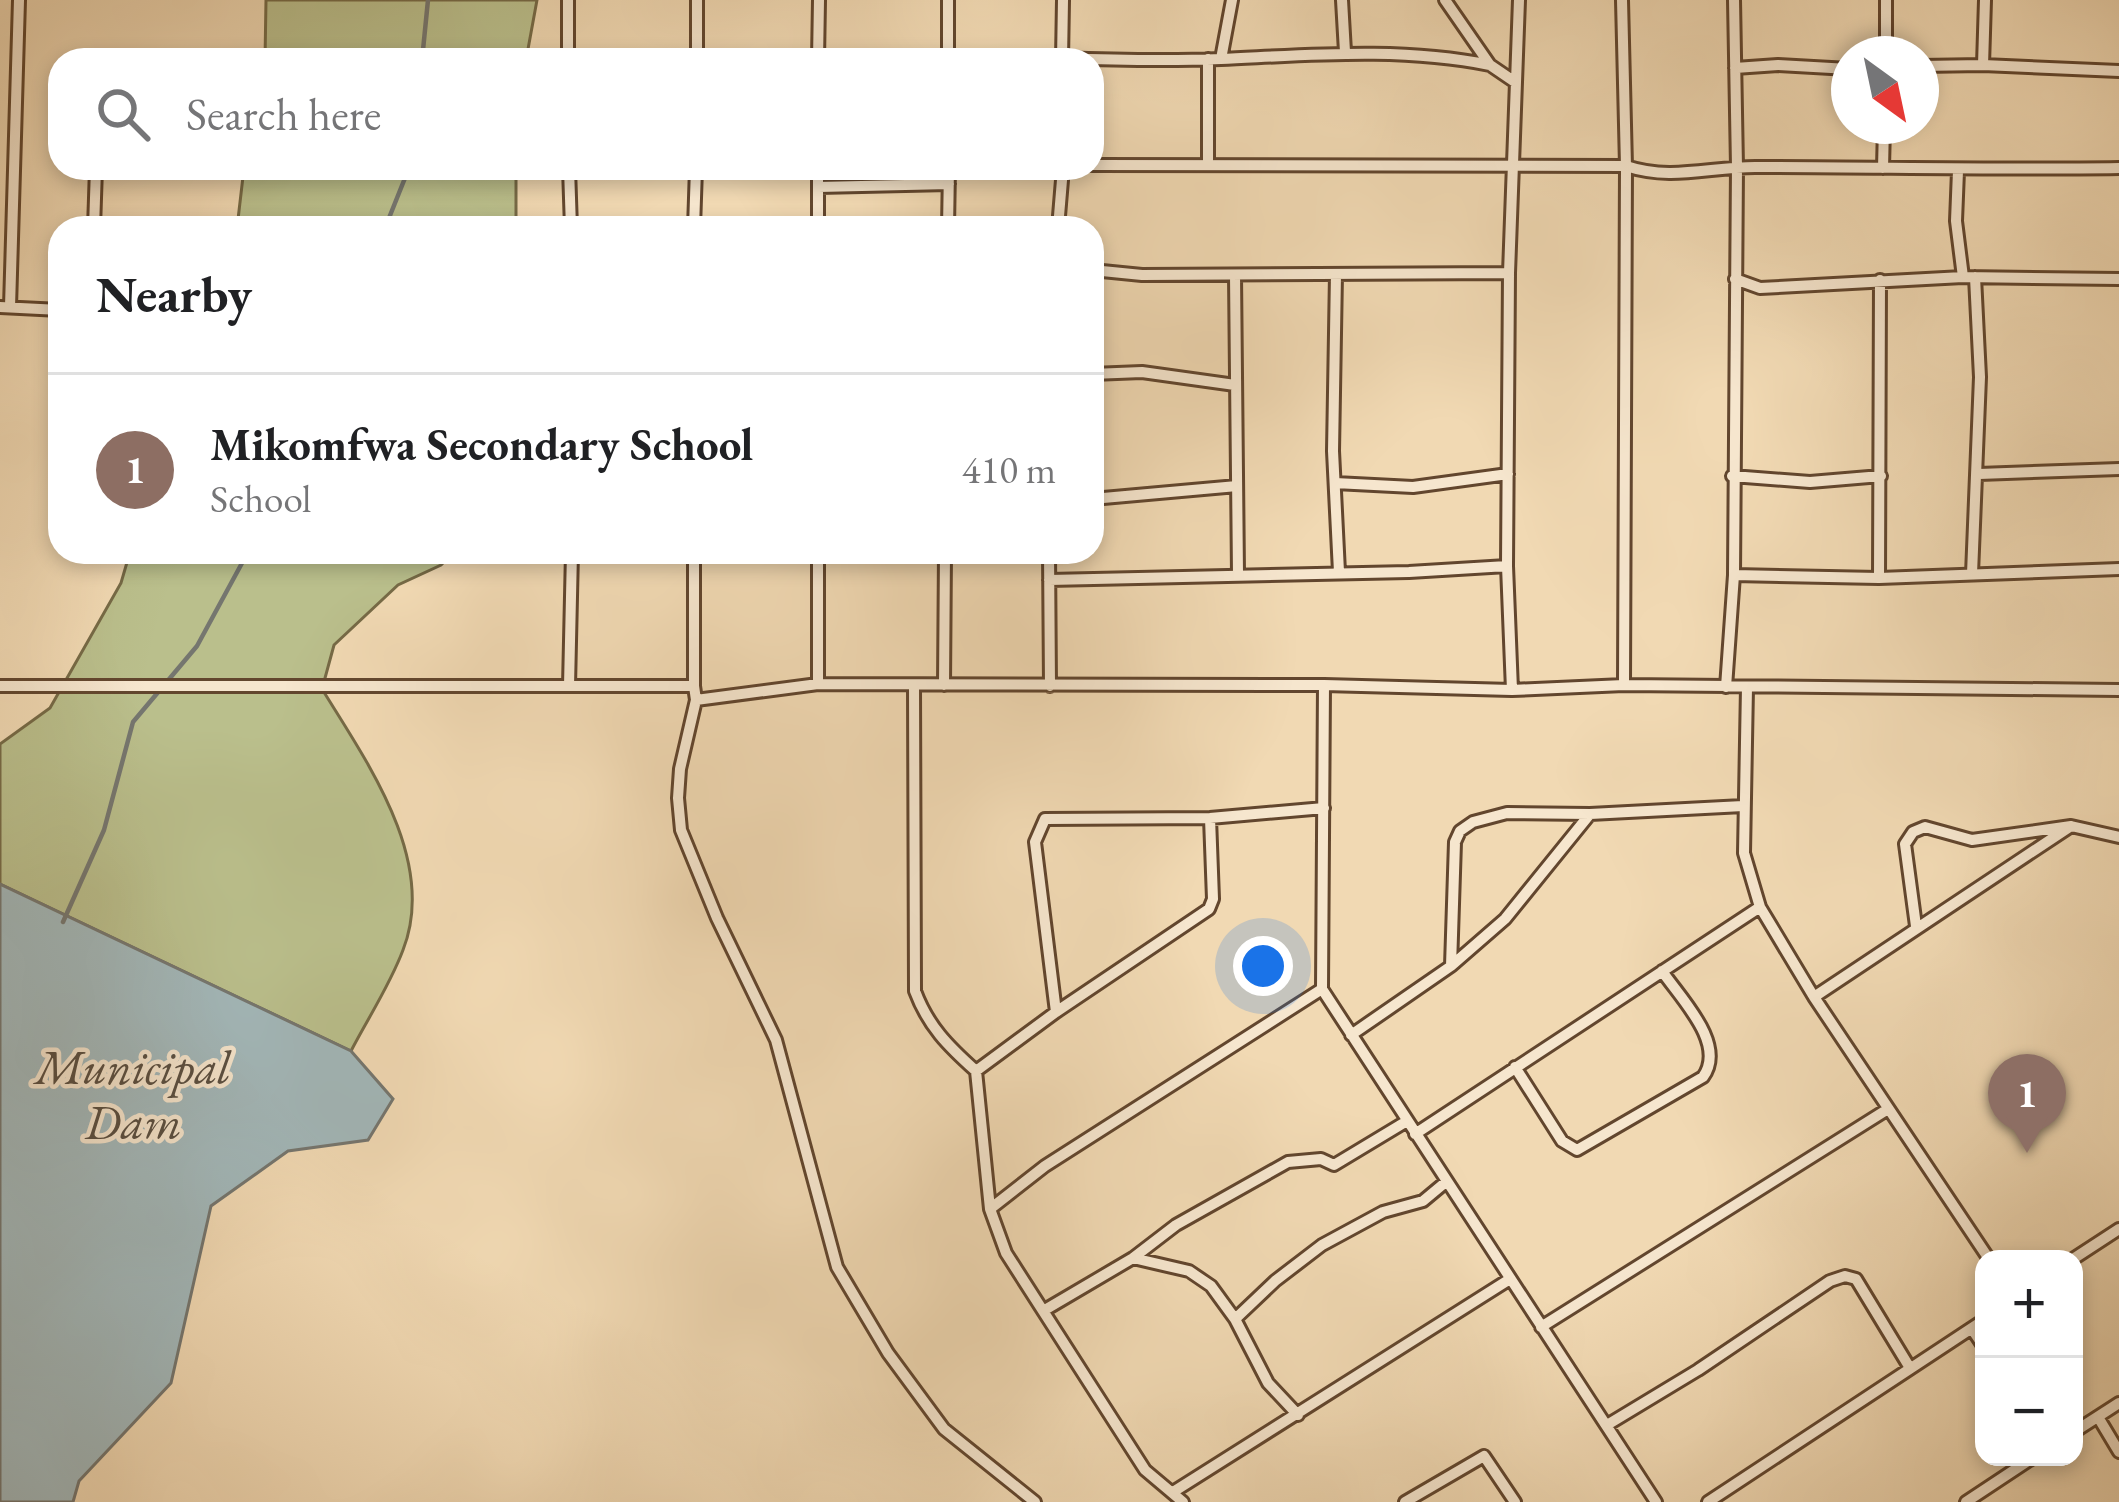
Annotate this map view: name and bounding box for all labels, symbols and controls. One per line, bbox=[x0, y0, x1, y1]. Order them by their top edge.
north arrow bbox=[1831, 36, 1939, 144]
search box bbox=[48, 48, 1104, 180]
icon: search bbox=[90, 81, 156, 147]
text: Search here bbox=[186, 85, 381, 143]
text: Nearby bbox=[96, 261, 252, 327]
text: Mikomfwa Secondary School bbox=[210, 415, 753, 473]
text: 1 bbox=[125, 444, 145, 495]
text: 410 m bbox=[962, 444, 1056, 495]
text: School bbox=[210, 473, 311, 524]
your location bbox=[1233, 936, 1293, 996]
water label: Municipal Dam bbox=[32, 1036, 232, 1153]
pin: 1 bbox=[1988, 1054, 2066, 1153]
map controls bbox=[1975, 1250, 2083, 1466]
button: + bbox=[1975, 1250, 2083, 1358]
button: − bbox=[1975, 1358, 2083, 1466]

